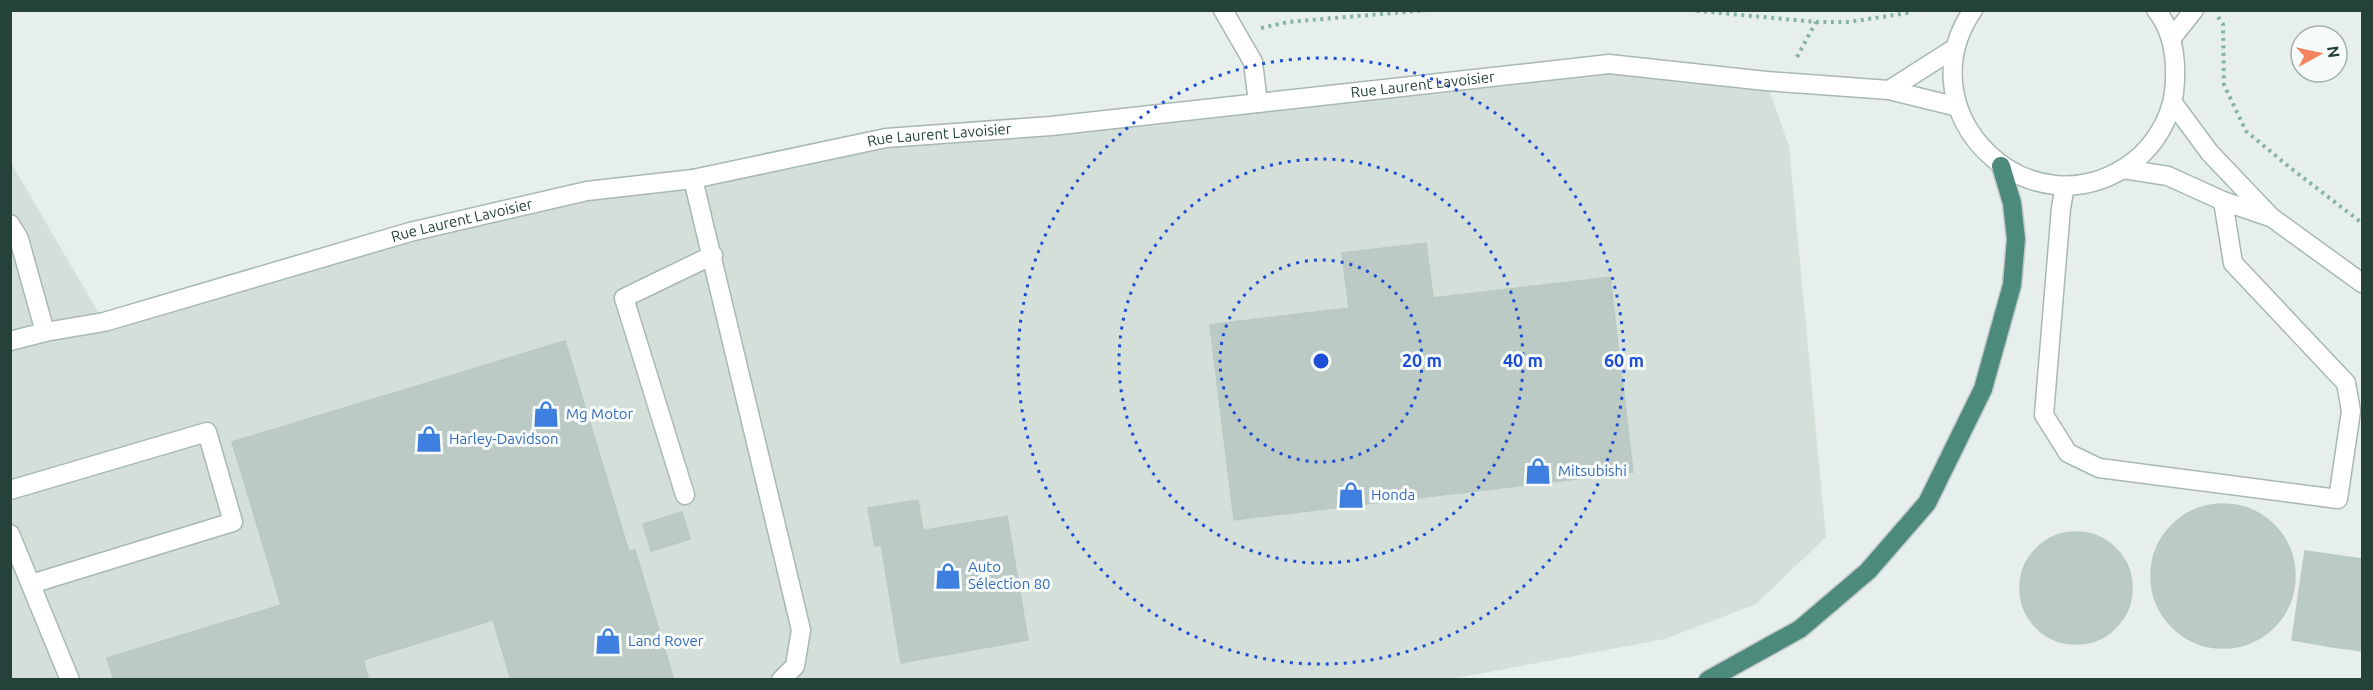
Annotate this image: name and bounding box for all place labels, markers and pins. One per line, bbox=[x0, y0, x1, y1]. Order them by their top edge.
centre of rings bbox=[1311, 351, 1331, 371]
shop icon: Mg Motor bbox=[531, 399, 561, 429]
place label: Mg Motor bbox=[566, 405, 634, 422]
shop icon: Harley-Davidson bbox=[414, 424, 444, 454]
place label: Harley-Davidson bbox=[449, 430, 559, 447]
shop icon: Mitsubishi bbox=[1523, 456, 1553, 486]
place label: Mitsubishi bbox=[1558, 462, 1627, 479]
shop icon: Honda bbox=[1336, 480, 1366, 510]
place label: Honda bbox=[1371, 486, 1415, 503]
place label: Auto Sélection 80 bbox=[968, 558, 1051, 592]
shop icon: Auto Sélection 80 bbox=[933, 561, 963, 591]
shop icon: Land Rover bbox=[593, 626, 623, 656]
place label: Land Rover bbox=[628, 632, 704, 649]

